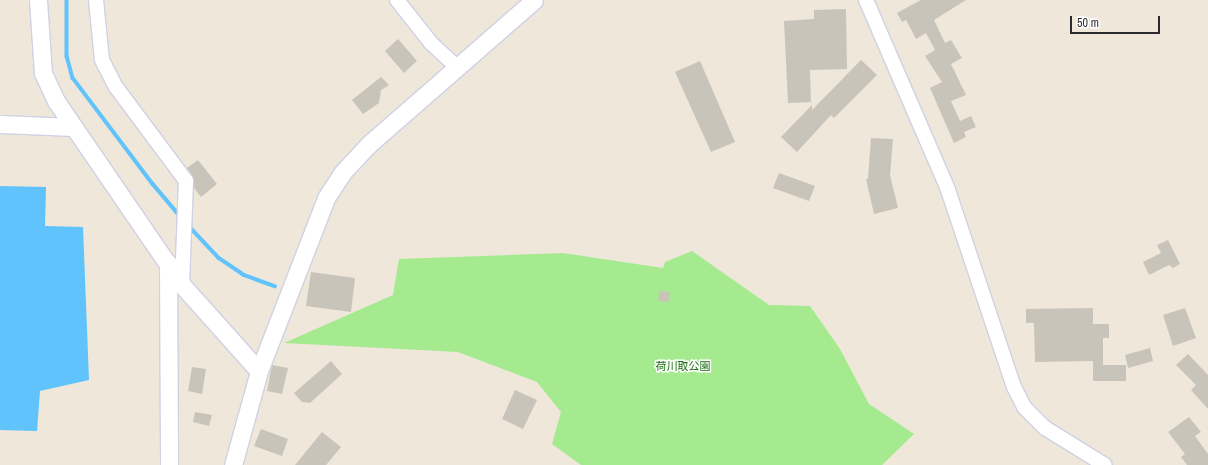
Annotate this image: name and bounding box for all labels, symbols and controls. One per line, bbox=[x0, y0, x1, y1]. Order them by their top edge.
scale bar bbox=[1072, 8, 1162, 34]
text: 50 m bbox=[1077, 15, 1099, 31]
park label: 荷川取公園 bbox=[656, 359, 710, 373]

